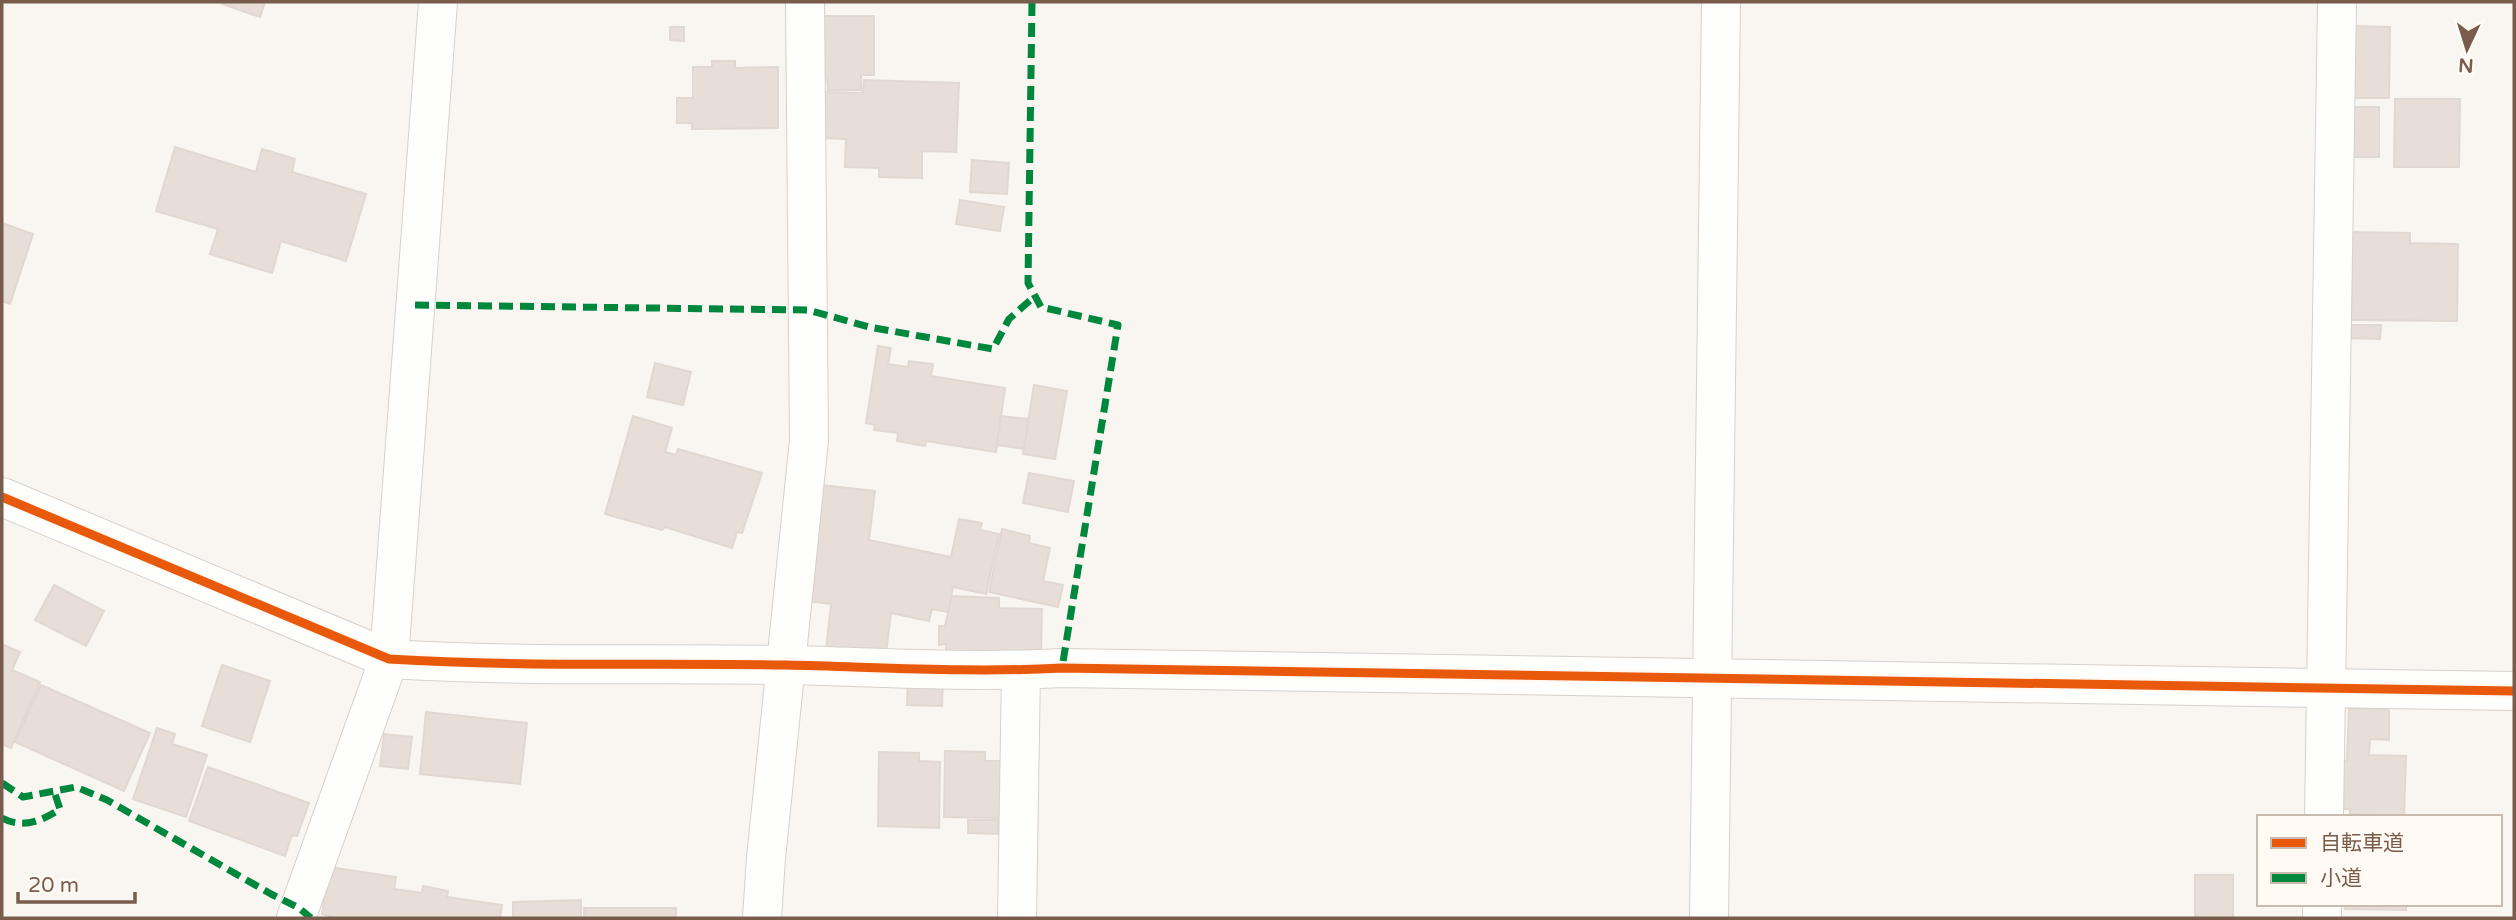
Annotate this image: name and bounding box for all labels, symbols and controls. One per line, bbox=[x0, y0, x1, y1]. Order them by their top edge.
north arrow bbox=[2432, 14, 2502, 84]
text: N bbox=[2458, 53, 2474, 76]
legend bbox=[2257, 815, 2502, 906]
text: 自転車道 bbox=[2320, 831, 2404, 856]
scale bar bbox=[18, 860, 135, 904]
text: 小道 bbox=[2320, 866, 2362, 891]
text: 20 m bbox=[28, 873, 79, 898]

